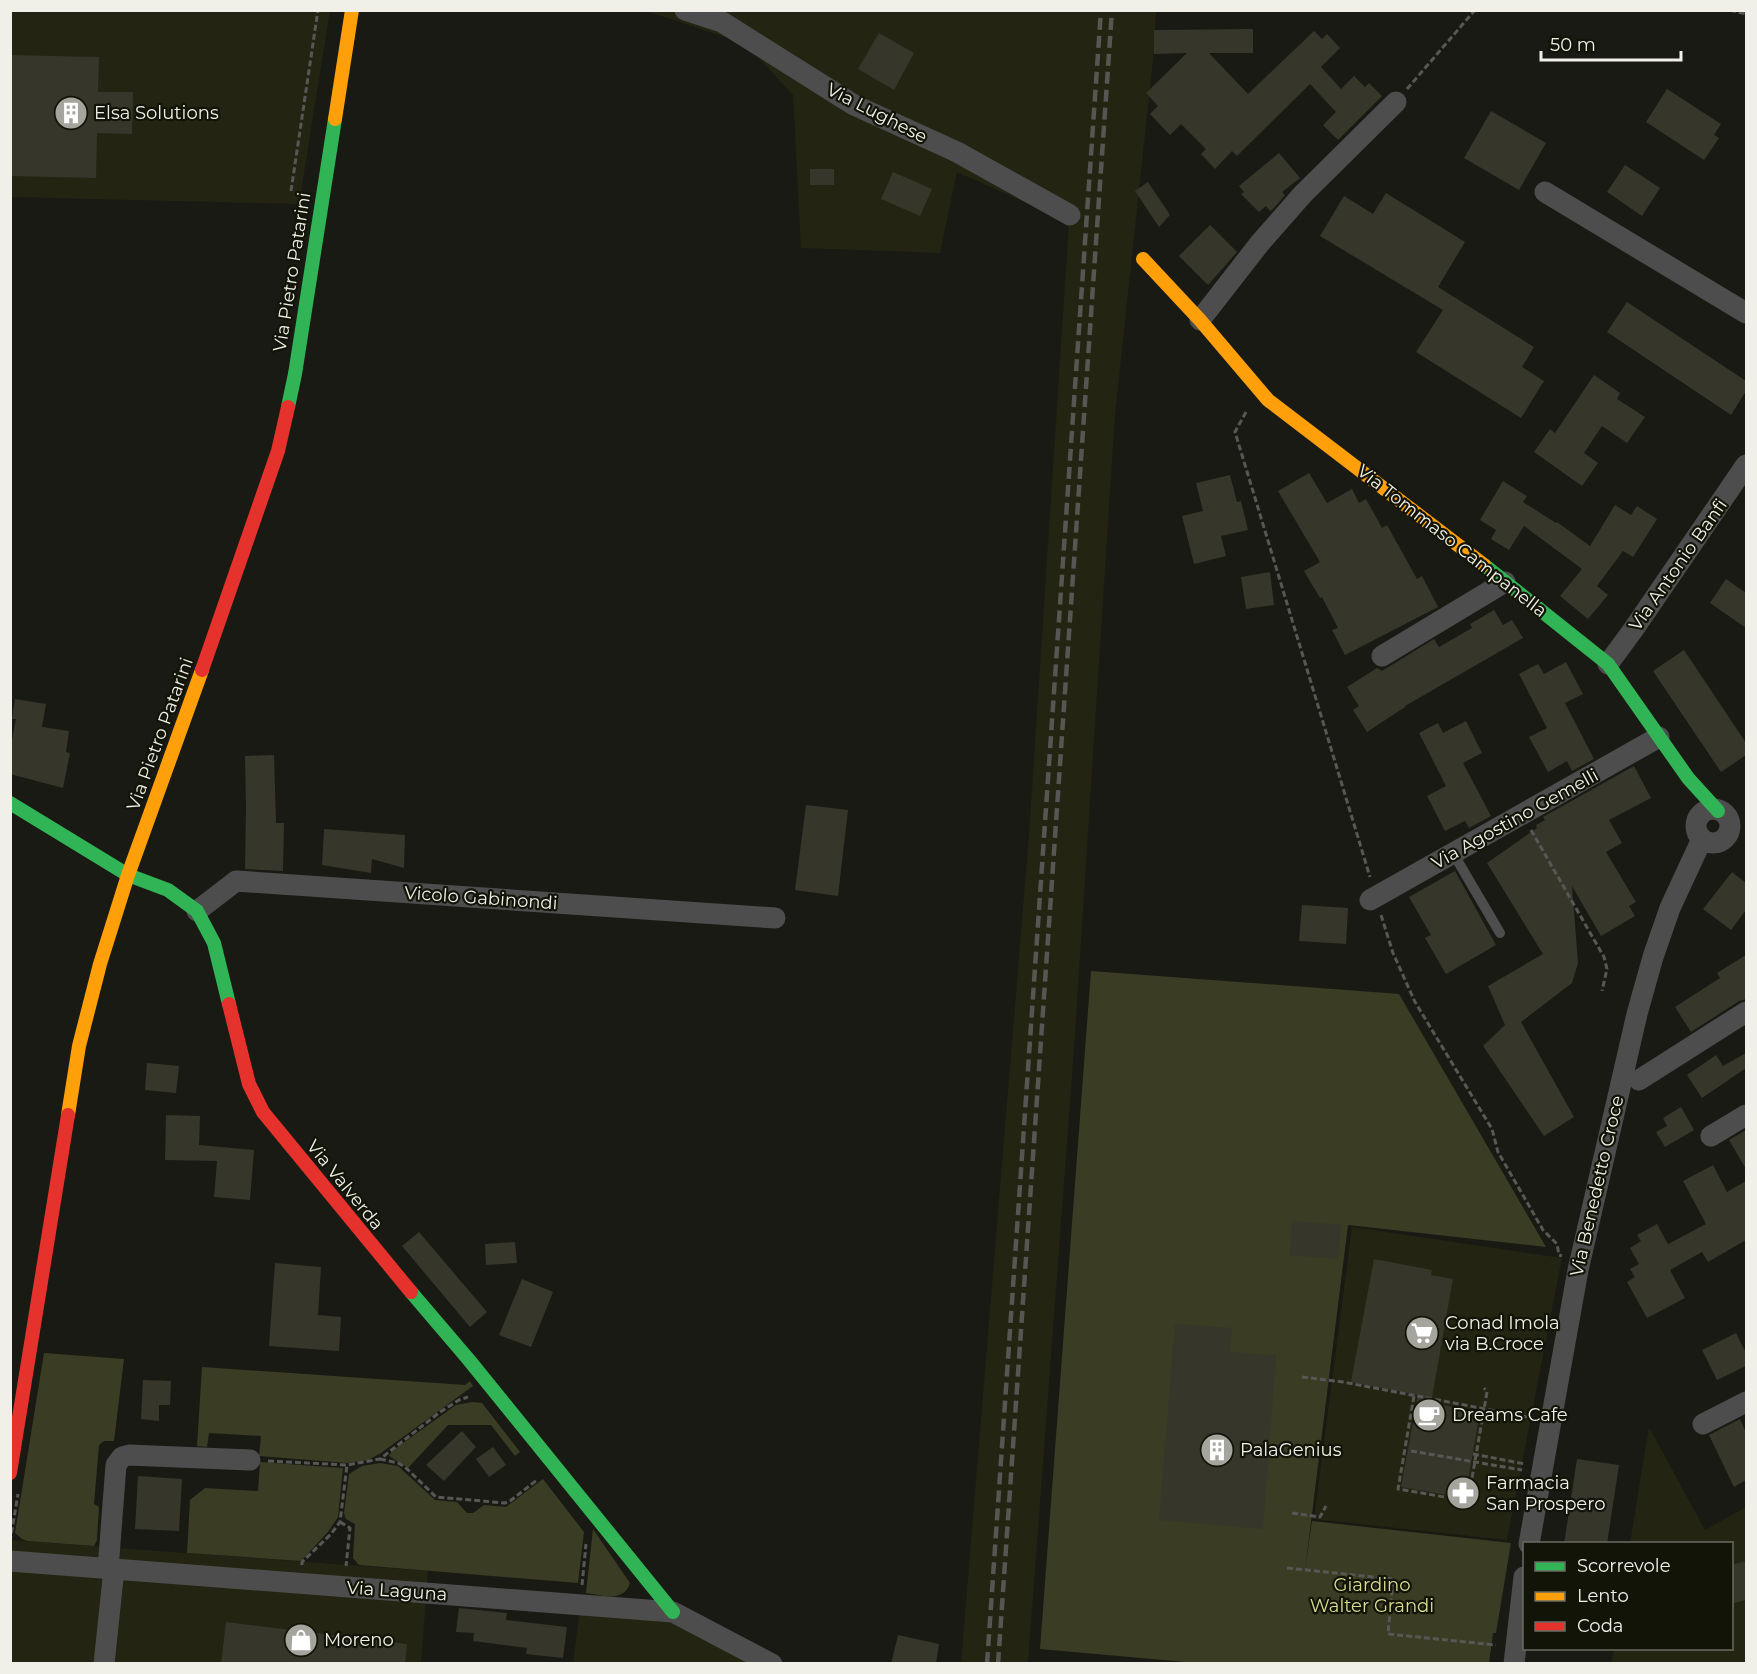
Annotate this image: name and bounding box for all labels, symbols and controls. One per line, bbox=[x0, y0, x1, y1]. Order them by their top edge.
scale bar bbox=[1541, 24, 1680, 62]
text: 50 m bbox=[1550, 34, 1596, 56]
street label: Via Lughese bbox=[823, 78, 931, 148]
building icon: Elsa Solutions bbox=[53, 95, 89, 131]
place label: Elsa Solutions bbox=[94, 102, 219, 124]
street label: Via Pietro Patarini bbox=[269, 191, 315, 353]
street label: Via Tommaso Campanella bbox=[1353, 460, 1551, 622]
street label: Via Antonio Banfi bbox=[1624, 495, 1732, 635]
street label: Via Pietro Patarini bbox=[122, 655, 198, 813]
street label: Via Agostino Gemelli bbox=[1428, 764, 1602, 874]
street label: Vicolo Gabinondi bbox=[404, 882, 558, 914]
street label: Via Benedetto Croce bbox=[1565, 1093, 1629, 1279]
street label: Via Valverda bbox=[302, 1135, 388, 1235]
place label: Conad Imola via B.Croce bbox=[1445, 1312, 1560, 1355]
supermarket icon: Conad Imola via B.Croce bbox=[1404, 1315, 1440, 1351]
cafe icon: Dreams Cafe bbox=[1411, 1397, 1447, 1433]
place label: Dreams Cafe bbox=[1452, 1404, 1568, 1426]
building icon: PalaGenius bbox=[1199, 1432, 1235, 1468]
place label: PalaGenius bbox=[1240, 1439, 1342, 1461]
place label: Farmacia San Prospero bbox=[1486, 1472, 1606, 1515]
pharmacy icon: Farmacia San Prospero bbox=[1445, 1475, 1481, 1511]
legend bbox=[1523, 1542, 1733, 1650]
text: Scorrevole bbox=[1577, 1555, 1671, 1577]
park label: Giardino Walter Grandi bbox=[1310, 1574, 1434, 1617]
street label: Via Laguna bbox=[346, 1577, 448, 1605]
text: Lento bbox=[1577, 1585, 1629, 1607]
text: Coda bbox=[1577, 1615, 1623, 1637]
shop icon: Moreno bbox=[283, 1622, 319, 1658]
place label: Moreno bbox=[324, 1629, 394, 1651]

